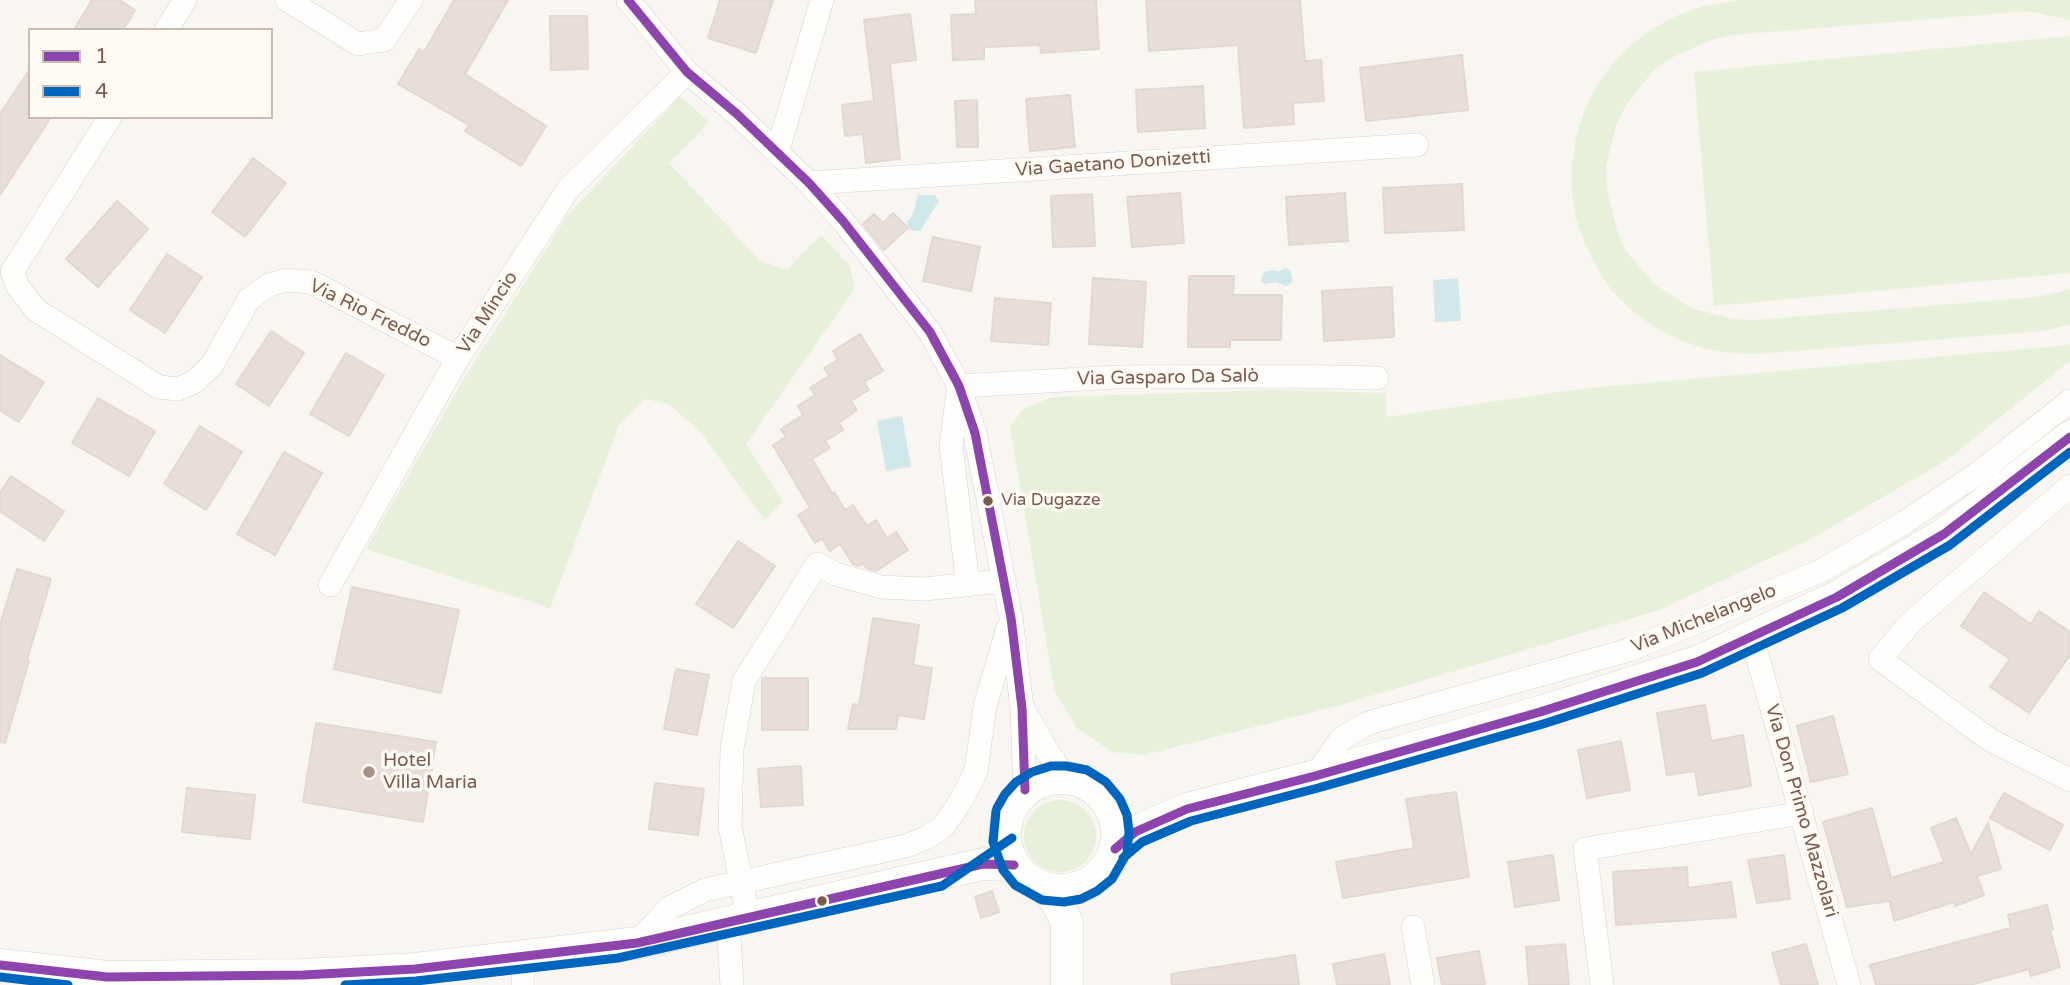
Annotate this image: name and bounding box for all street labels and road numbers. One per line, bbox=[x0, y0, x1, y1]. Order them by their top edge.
street label: Via Gaetano Donizetti bbox=[1014, 146, 1212, 182]
street label: Via Mincio bbox=[453, 267, 523, 359]
street label: Via Rio Freddo bbox=[305, 275, 435, 353]
street label: Via Gasparo Da Salò bbox=[1077, 365, 1259, 391]
street label: Via Michelangelo bbox=[1628, 579, 1780, 659]
street label: Via Don Primo Mazzolari bbox=[1760, 702, 1842, 920]

